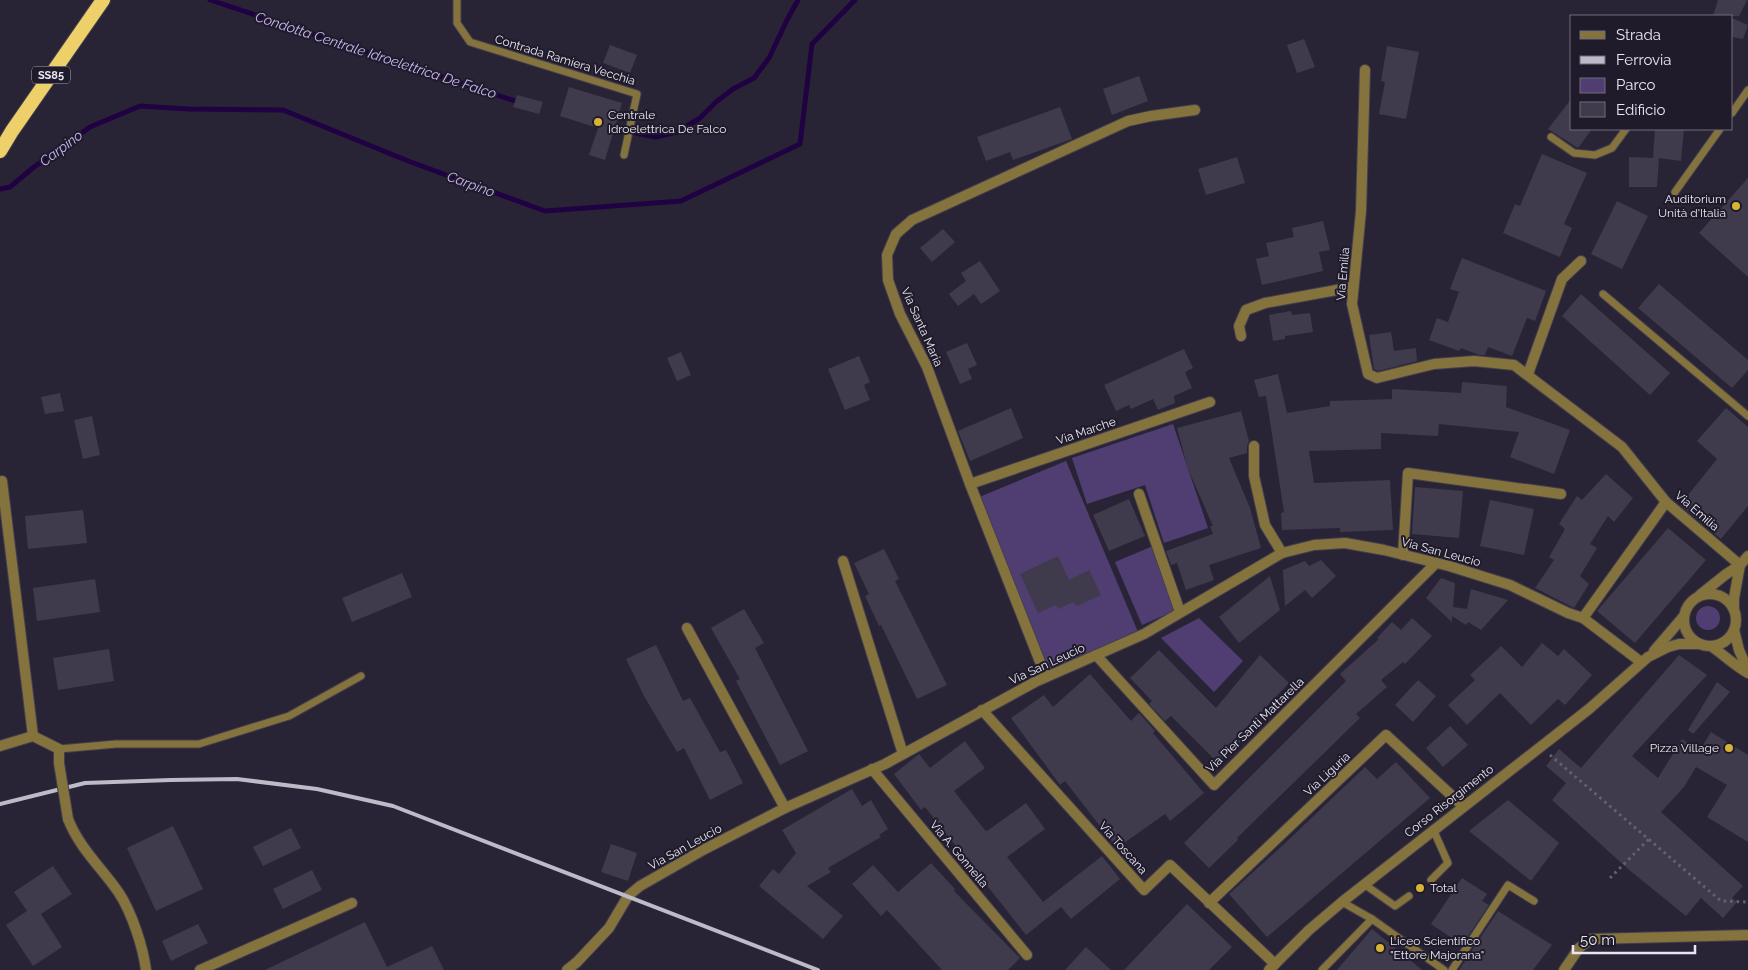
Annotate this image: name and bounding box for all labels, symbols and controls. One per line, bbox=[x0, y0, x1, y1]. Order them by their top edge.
water label: Condotta Centrale Idroelettrica De Falco bbox=[253, 8, 499, 102]
legend bbox=[1570, 15, 1733, 130]
text: Strada bbox=[1616, 26, 1661, 44]
street label: Contrada Ramiera Vecchia bbox=[493, 32, 637, 88]
text: Ferrovia bbox=[1616, 51, 1672, 69]
road number: SS85 bbox=[32, 66, 70, 84]
text: Parco bbox=[1616, 76, 1656, 94]
text: Edificio bbox=[1616, 101, 1666, 119]
place label: Centrale Idroelettrica De Falco bbox=[608, 108, 726, 136]
marker: Centrale Idroelettrica De Falco bbox=[592, 116, 604, 128]
water label: Carpino bbox=[36, 127, 86, 169]
water label: Carpino bbox=[445, 168, 497, 200]
place label: Auditorium Unità d'Italia bbox=[1658, 192, 1726, 220]
marker: Auditorium Unità d'Italia bbox=[1730, 200, 1742, 212]
street label: Via Emilia bbox=[1334, 247, 1352, 301]
street label: Via Santa Maria bbox=[898, 285, 946, 369]
street label: Via Marche bbox=[1054, 414, 1118, 448]
street label: Via Emilia bbox=[1672, 488, 1722, 534]
street label: Via San Leucio bbox=[1400, 535, 1482, 569]
street label: Via San Leucio bbox=[1007, 640, 1087, 688]
street label: Via Pier Santi Mattarella bbox=[1203, 675, 1307, 775]
place label: Pizza Village bbox=[1650, 741, 1719, 755]
marker: Pizza Village bbox=[1723, 742, 1735, 754]
street label: Via Liguria bbox=[1301, 749, 1353, 799]
street label: Corso Risorgimento bbox=[1402, 762, 1496, 840]
street label: Via A. Gonnella bbox=[927, 818, 991, 890]
street label: Via Toscana bbox=[1096, 819, 1150, 877]
street label: Via San Leucio bbox=[646, 821, 724, 873]
place label: Total bbox=[1430, 881, 1458, 895]
marker: Total bbox=[1414, 882, 1426, 894]
scale bar bbox=[1573, 922, 1696, 954]
text: 50 m bbox=[1580, 931, 1615, 949]
place label: Liceo Scientifico "Ettore Majorana" bbox=[1390, 934, 1484, 962]
marker: Liceo Scientifico "Ettore Majorana" bbox=[1374, 942, 1386, 954]

